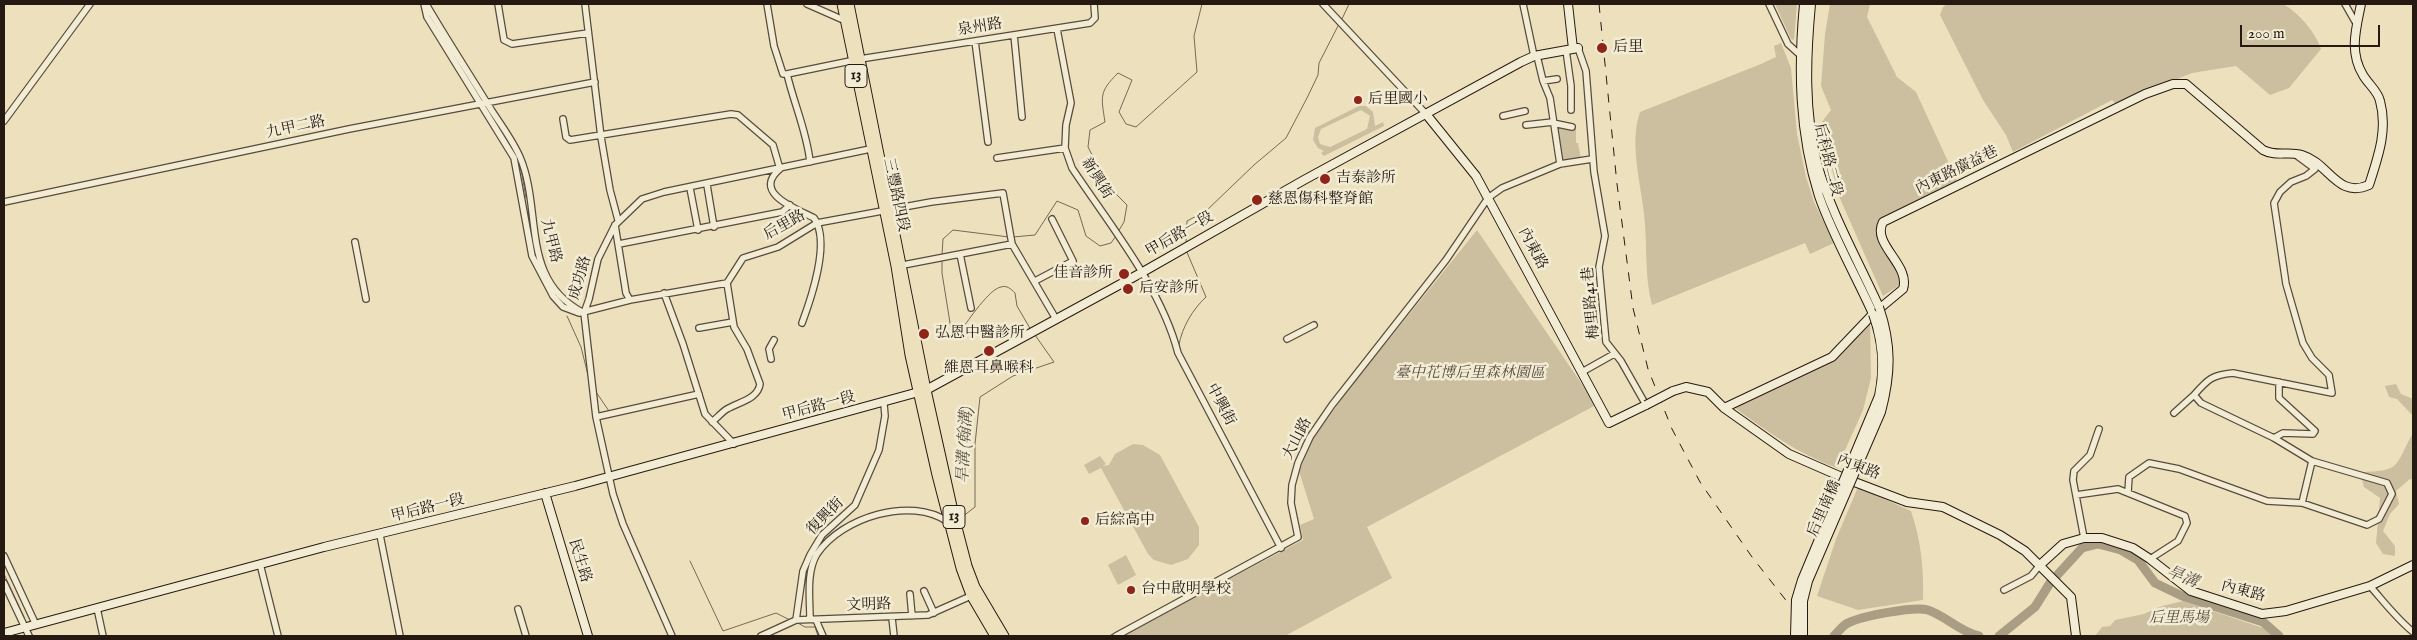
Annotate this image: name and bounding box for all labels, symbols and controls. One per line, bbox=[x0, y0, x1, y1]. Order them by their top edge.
scale bar bbox=[2242, 15, 2382, 47]
street label: 泉州路 bbox=[956, 16, 1004, 40]
text: 200 m bbox=[2248, 24, 2285, 43]
place label: 后里 bbox=[1613, 39, 1643, 57]
marker: 后里 bbox=[1595, 41, 1609, 55]
road number: 13 bbox=[845, 64, 867, 88]
place label: 后里國小 bbox=[1368, 91, 1428, 109]
marker: 后里國小 bbox=[1352, 94, 1364, 106]
street label: 九甲二路 bbox=[265, 113, 327, 143]
street label: 后科路二段 bbox=[1809, 121, 1845, 199]
street label: 內東路廣益巷 bbox=[1913, 143, 2001, 199]
street label: 新興街 bbox=[1076, 155, 1116, 203]
street label: 三豐路四段 bbox=[878, 156, 912, 234]
place label: 吉泰診所 bbox=[1336, 170, 1396, 188]
marker: 吉泰診所 bbox=[1318, 172, 1332, 186]
place label: 慈恩傷科整脊館 bbox=[1268, 191, 1373, 209]
marker: 慈恩傷科整脊館 bbox=[1250, 193, 1264, 207]
street label: 后里路 bbox=[761, 207, 809, 245]
street label: 甲后路一段 bbox=[1143, 208, 1217, 262]
street label: 九甲路 bbox=[536, 217, 564, 265]
street label: 內東路 bbox=[1513, 225, 1551, 273]
street label: 成功路 bbox=[566, 254, 596, 302]
place label: 佳音診所 bbox=[1053, 265, 1113, 283]
street label: 梅里路41巷 bbox=[1580, 266, 1604, 340]
marker: 佳音診所 bbox=[1117, 267, 1131, 281]
place label: 后安診所 bbox=[1139, 280, 1199, 298]
marker: 后安診所 bbox=[1121, 282, 1135, 296]
place label: 弘恩中醫診所 bbox=[935, 325, 1025, 343]
marker: 弘恩中醫診所 bbox=[917, 327, 931, 341]
marker: 維恩耳鼻喉科 bbox=[982, 344, 996, 358]
place label: 維恩耳鼻喉科 bbox=[944, 360, 1034, 378]
park label: 臺中花博后里森林園區 bbox=[1395, 365, 1545, 383]
street label: 中興街 bbox=[1201, 381, 1239, 429]
street label: 甲后路一段 bbox=[780, 389, 858, 425]
water label: 旱溝 (翰溝) bbox=[954, 406, 978, 484]
street label: 大山路 bbox=[1280, 415, 1316, 463]
street label: 內東路 bbox=[1834, 452, 1882, 484]
street label: 后里南橋 bbox=[1805, 478, 1845, 540]
street label: 甲后路一段 bbox=[389, 491, 467, 527]
street label: 復興街 bbox=[804, 495, 848, 539]
road number: 13 bbox=[943, 506, 965, 528]
place label: 后綜高中 bbox=[1095, 512, 1155, 530]
marker: 后綜高中 bbox=[1079, 515, 1091, 527]
street label: 民生路 bbox=[564, 537, 594, 585]
water label: 旱溝 bbox=[2164, 563, 2200, 593]
street label: 內東路 bbox=[2219, 577, 2267, 607]
place label: 台中啟明學校 bbox=[1141, 581, 1231, 599]
marker: 台中啟明學校 bbox=[1125, 584, 1137, 596]
street label: 文明路 bbox=[846, 596, 892, 616]
park label: 后里馬場 bbox=[2149, 610, 2209, 628]

